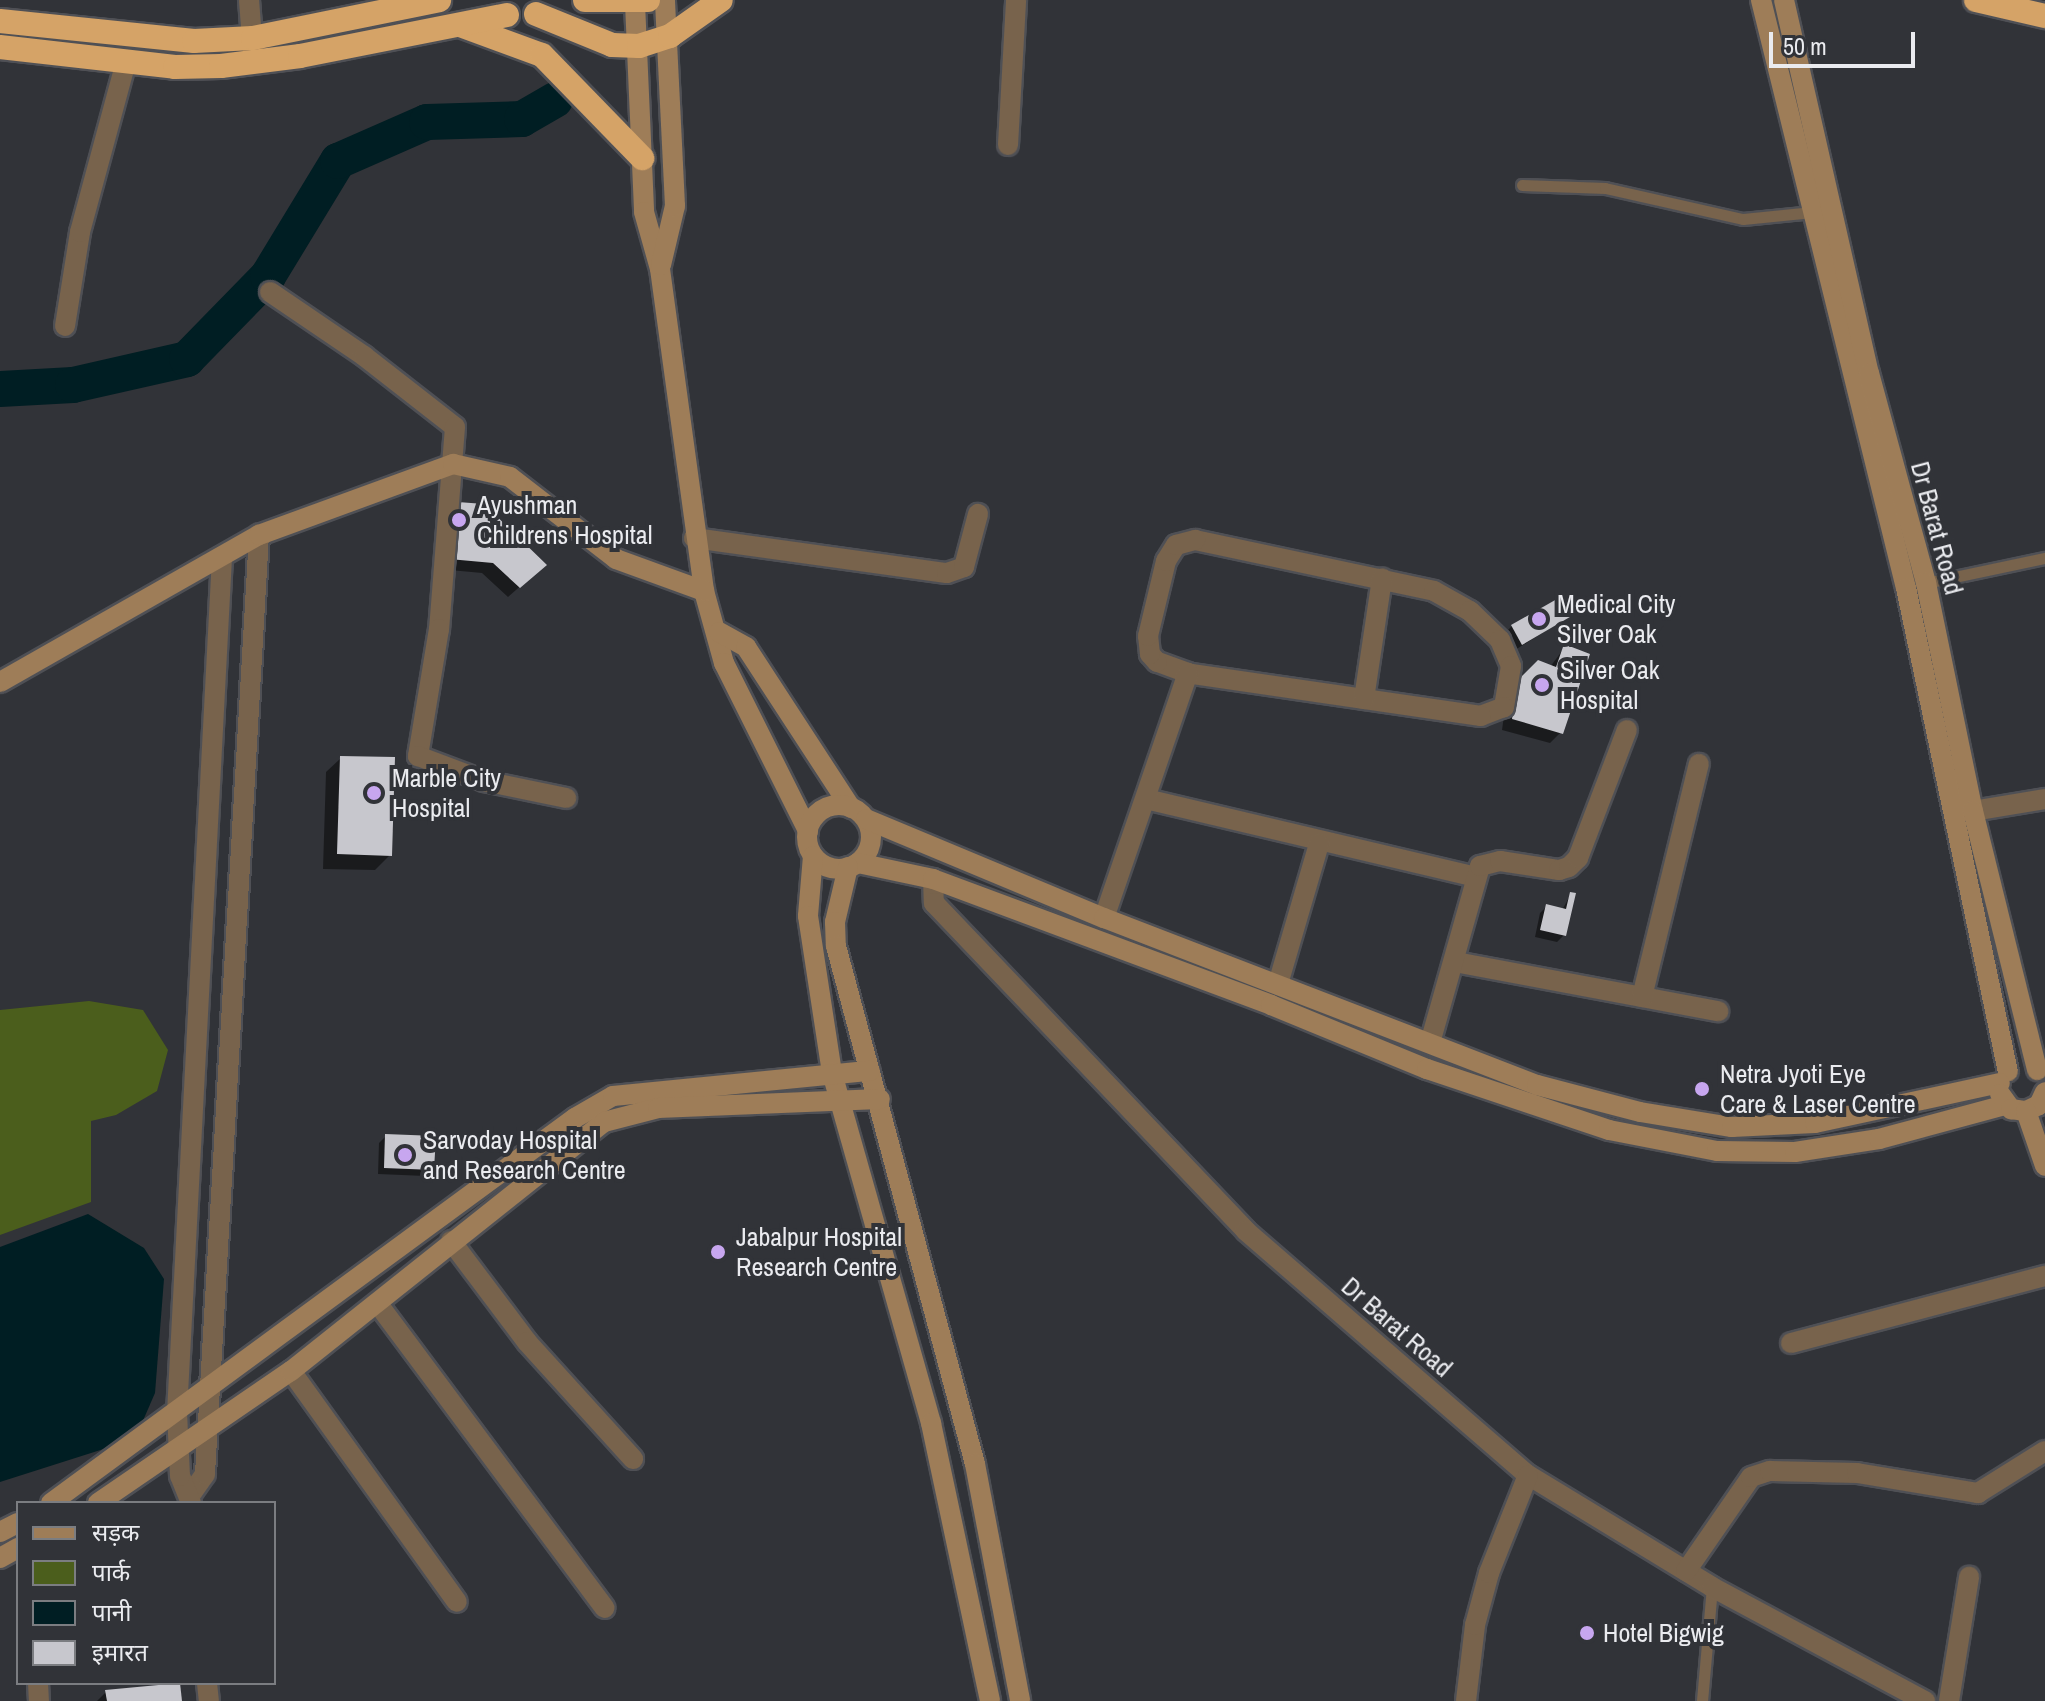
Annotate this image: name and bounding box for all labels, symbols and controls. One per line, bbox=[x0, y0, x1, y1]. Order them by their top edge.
scale bar bbox=[1773, 16, 1919, 66]
text: 50 m bbox=[1783, 30, 1827, 62]
street label: Dr Barat Road bbox=[1904, 458, 1970, 598]
place label: Ayushman Childrens Hospital bbox=[477, 489, 652, 550]
marker: Ayushman Childrens Hospital bbox=[448, 509, 470, 531]
place label: Medical City Silver Oak bbox=[1557, 588, 1675, 650]
marker: Medical City Silver Oak bbox=[1528, 608, 1550, 630]
place label: Silver Oak Hospital bbox=[1560, 654, 1660, 716]
marker: Silver Oak Hospital bbox=[1531, 674, 1553, 696]
place label: Marble City Hospital bbox=[392, 762, 501, 824]
marker: Marble City Hospital bbox=[363, 782, 385, 804]
place label: Netra Jyoti Eye Care & Laser Centre bbox=[1720, 1058, 1916, 1120]
marker: Netra Jyoti Eye Care & Laser Centre bbox=[1691, 1078, 1713, 1100]
place label: Sarvoday Hospital and Research Centre bbox=[423, 1124, 626, 1186]
marker: Sarvoday Hospital and Research Centre bbox=[394, 1144, 416, 1166]
place label: Jabalpur Hospital Research Centre bbox=[736, 1221, 902, 1282]
marker: Jabalpur Hospital Research Centre bbox=[707, 1241, 729, 1263]
street label: Dr Barat Road bbox=[1335, 1271, 1459, 1383]
legend bbox=[16, 1501, 276, 1685]
text: सड़क bbox=[92, 1516, 140, 1548]
text: पार्क bbox=[92, 1556, 130, 1588]
text: पानी bbox=[92, 1596, 131, 1628]
place label: Hotel Bigwig bbox=[1603, 1617, 1724, 1649]
marker: Hotel Bigwig bbox=[1578, 1624, 1596, 1642]
text: इमारत bbox=[92, 1636, 148, 1668]

